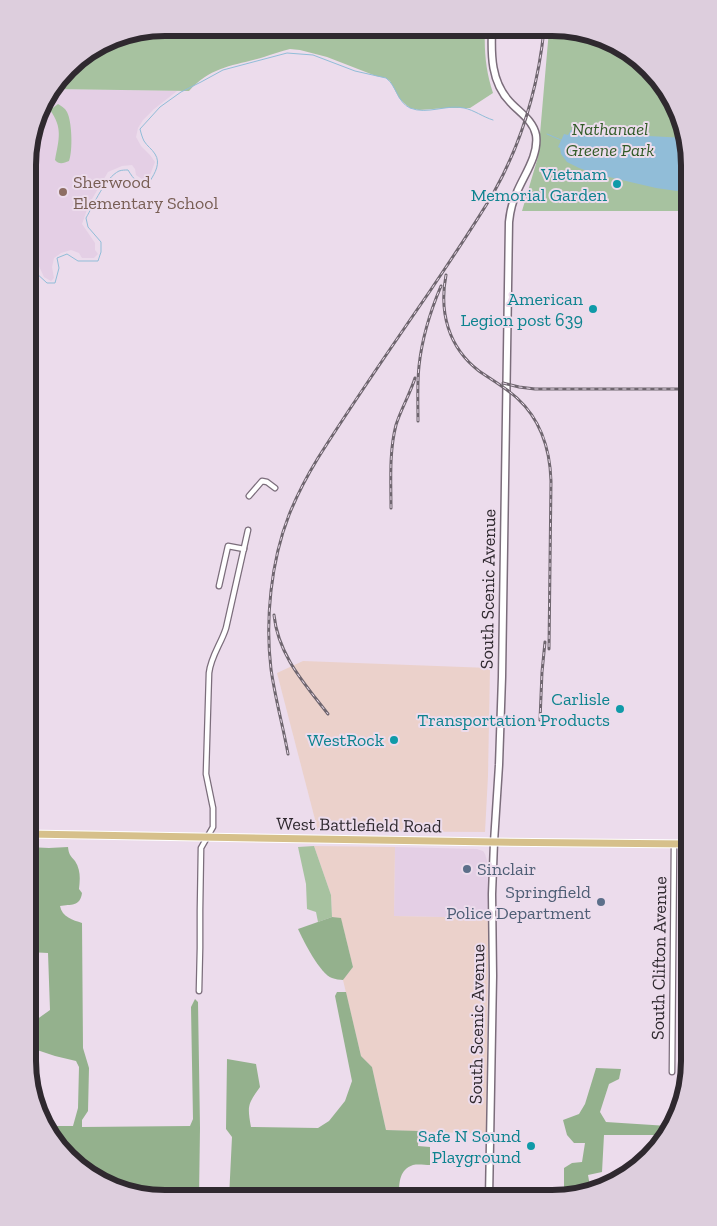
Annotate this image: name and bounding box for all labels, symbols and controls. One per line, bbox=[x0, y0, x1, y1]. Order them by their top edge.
park label: Nathanael Greene Park bbox=[566, 118, 654, 161]
place label: Vietnam Memorial Garden bbox=[471, 163, 608, 206]
place label: Sherwood Elementary School bbox=[73, 171, 218, 214]
marker: Vietnam Memorial Garden bbox=[611, 178, 623, 190]
marker: Sherwood Elementary School bbox=[57, 186, 69, 198]
place label: American Legion post 639 bbox=[460, 288, 584, 331]
marker: American Legion post 639 bbox=[587, 303, 599, 315]
street label: South Scenic Avenue bbox=[476, 509, 500, 669]
place label: Carlisle Transportation Products bbox=[417, 688, 610, 731]
marker: Carlisle Transportation Products bbox=[614, 703, 626, 715]
place label: WestRock bbox=[307, 729, 385, 751]
marker: WestRock bbox=[388, 734, 400, 746]
street label: West Battlefield Road bbox=[276, 813, 442, 837]
place label: Sinclair bbox=[477, 858, 536, 880]
marker: Sinclair bbox=[461, 863, 473, 875]
street label: South Clifton Avenue bbox=[647, 876, 671, 1040]
place label: Springfield Police Department bbox=[446, 881, 591, 924]
marker: Springfield Police Department bbox=[595, 896, 607, 908]
street label: South Scenic Avenue bbox=[465, 944, 489, 1104]
place label: Safe N Sound Playground bbox=[418, 1125, 521, 1168]
marker: Safe N Sound Playground bbox=[525, 1140, 537, 1152]

